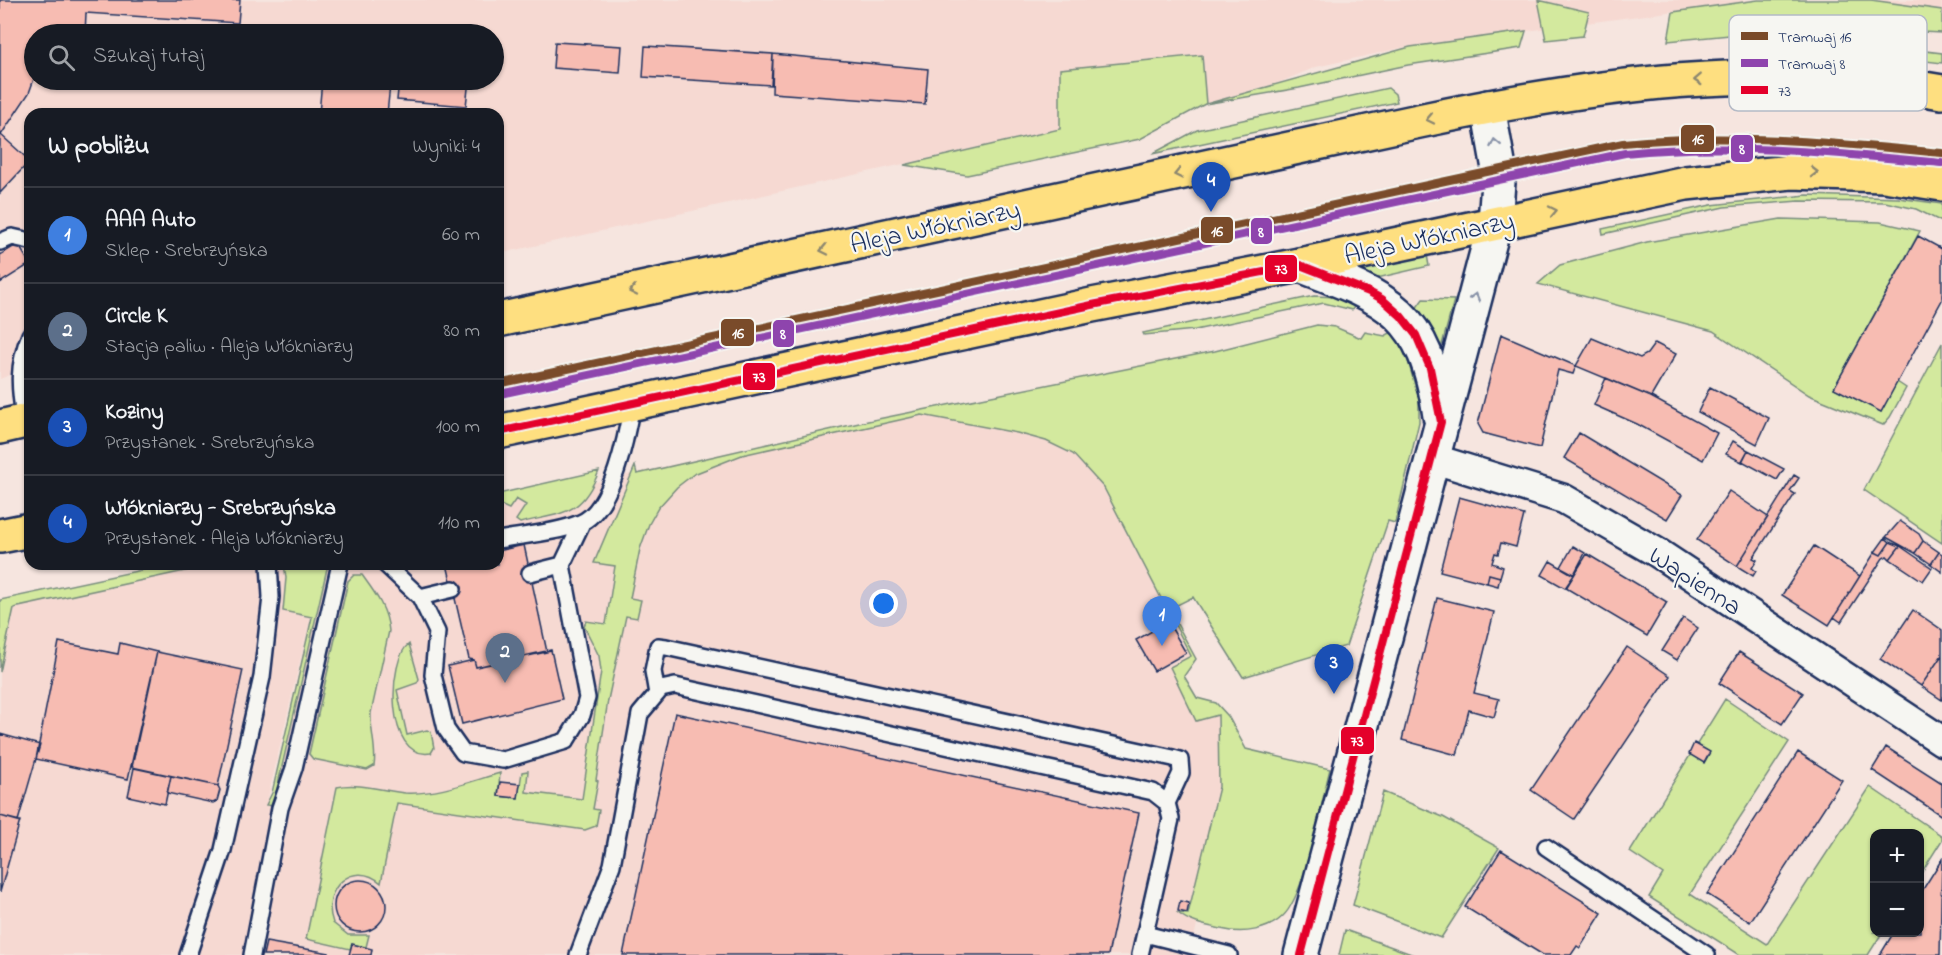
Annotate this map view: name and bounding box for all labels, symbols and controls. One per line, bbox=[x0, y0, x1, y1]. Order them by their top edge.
legend bbox=[1729, 15, 1927, 111]
search box bbox=[24, 24, 504, 90]
text: Tramwaj 16 bbox=[1778, 26, 1852, 50]
icon: search bbox=[45, 41, 78, 74]
text: Szukaj tutaj bbox=[93, 41, 204, 73]
text: Tramwaj 8 bbox=[1778, 53, 1846, 77]
one-way arrow bbox=[1694, 73, 1703, 86]
text: 73 bbox=[1778, 80, 1791, 104]
one-way arrow bbox=[1426, 112, 1436, 125]
line badge: 16 bbox=[1680, 124, 1715, 153]
text: W pobliżu bbox=[48, 128, 149, 166]
text: 16 bbox=[1692, 128, 1705, 152]
text: Wyniki: 4 bbox=[413, 133, 480, 162]
line badge: 8 bbox=[1730, 134, 1754, 163]
text: 8 bbox=[1738, 138, 1745, 162]
one-way arrow bbox=[1489, 139, 1502, 149]
pin: 4 bbox=[1192, 162, 1230, 212]
one-way arrow bbox=[1174, 166, 1184, 179]
one-way arrow bbox=[1809, 166, 1818, 178]
street label: Aleja Włókniarzy bbox=[847, 192, 1024, 265]
street label: Aleja Włókniarzy bbox=[1341, 203, 1518, 276]
text: AAA Auto bbox=[105, 205, 196, 237]
one-way arrow bbox=[1547, 205, 1557, 218]
line badge: 16 bbox=[1200, 216, 1234, 244]
line badge: 8 bbox=[1250, 217, 1273, 245]
text: 16 bbox=[1211, 220, 1224, 244]
text: 1 bbox=[64, 221, 71, 250]
text: 60 m bbox=[442, 221, 480, 250]
text: 8 bbox=[1257, 221, 1264, 245]
text: Sklep · Srebrzyńska bbox=[105, 237, 268, 266]
one-way arrow bbox=[819, 243, 829, 256]
line badge: 73 bbox=[1264, 254, 1298, 283]
text: 73 bbox=[1274, 258, 1288, 282]
one-way arrow bbox=[628, 284, 638, 297]
one-way arrow bbox=[1468, 292, 1480, 303]
text: Circle K bbox=[105, 301, 167, 333]
text: 2 bbox=[63, 317, 72, 346]
text: 80 m bbox=[443, 317, 480, 346]
line badge: 16 bbox=[720, 318, 755, 347]
line badge: 8 bbox=[772, 319, 795, 348]
text: 16 bbox=[732, 322, 745, 346]
text: 8 bbox=[779, 323, 786, 347]
text: Stacja paliw · Aleja Włókniarzy bbox=[105, 333, 353, 362]
line badge: 73 bbox=[742, 362, 776, 391]
text: 73 bbox=[752, 366, 766, 390]
text: Koziny bbox=[105, 397, 163, 429]
text: 3 bbox=[63, 413, 72, 442]
text: 100 m bbox=[436, 413, 480, 442]
text: Przystanek · Srebrzyńska bbox=[105, 429, 314, 458]
text: Włókniarzy - Srebrzyńska bbox=[105, 493, 336, 525]
text: 4 bbox=[63, 509, 72, 538]
text: 110 m bbox=[438, 509, 480, 538]
text: Przystanek · Aleja Włókniarzy bbox=[105, 525, 344, 554]
street label: Wapienna bbox=[1640, 538, 1748, 627]
your location bbox=[869, 589, 898, 618]
pin: 1 bbox=[1142, 596, 1182, 646]
pin: 2 bbox=[486, 634, 524, 683]
pin: 3 bbox=[1314, 644, 1354, 694]
line badge: 73 bbox=[1340, 726, 1375, 755]
text: 73 bbox=[1350, 730, 1364, 754]
map controls bbox=[1870, 829, 1924, 937]
button: + bbox=[1870, 829, 1924, 883]
button: − bbox=[1870, 883, 1924, 937]

